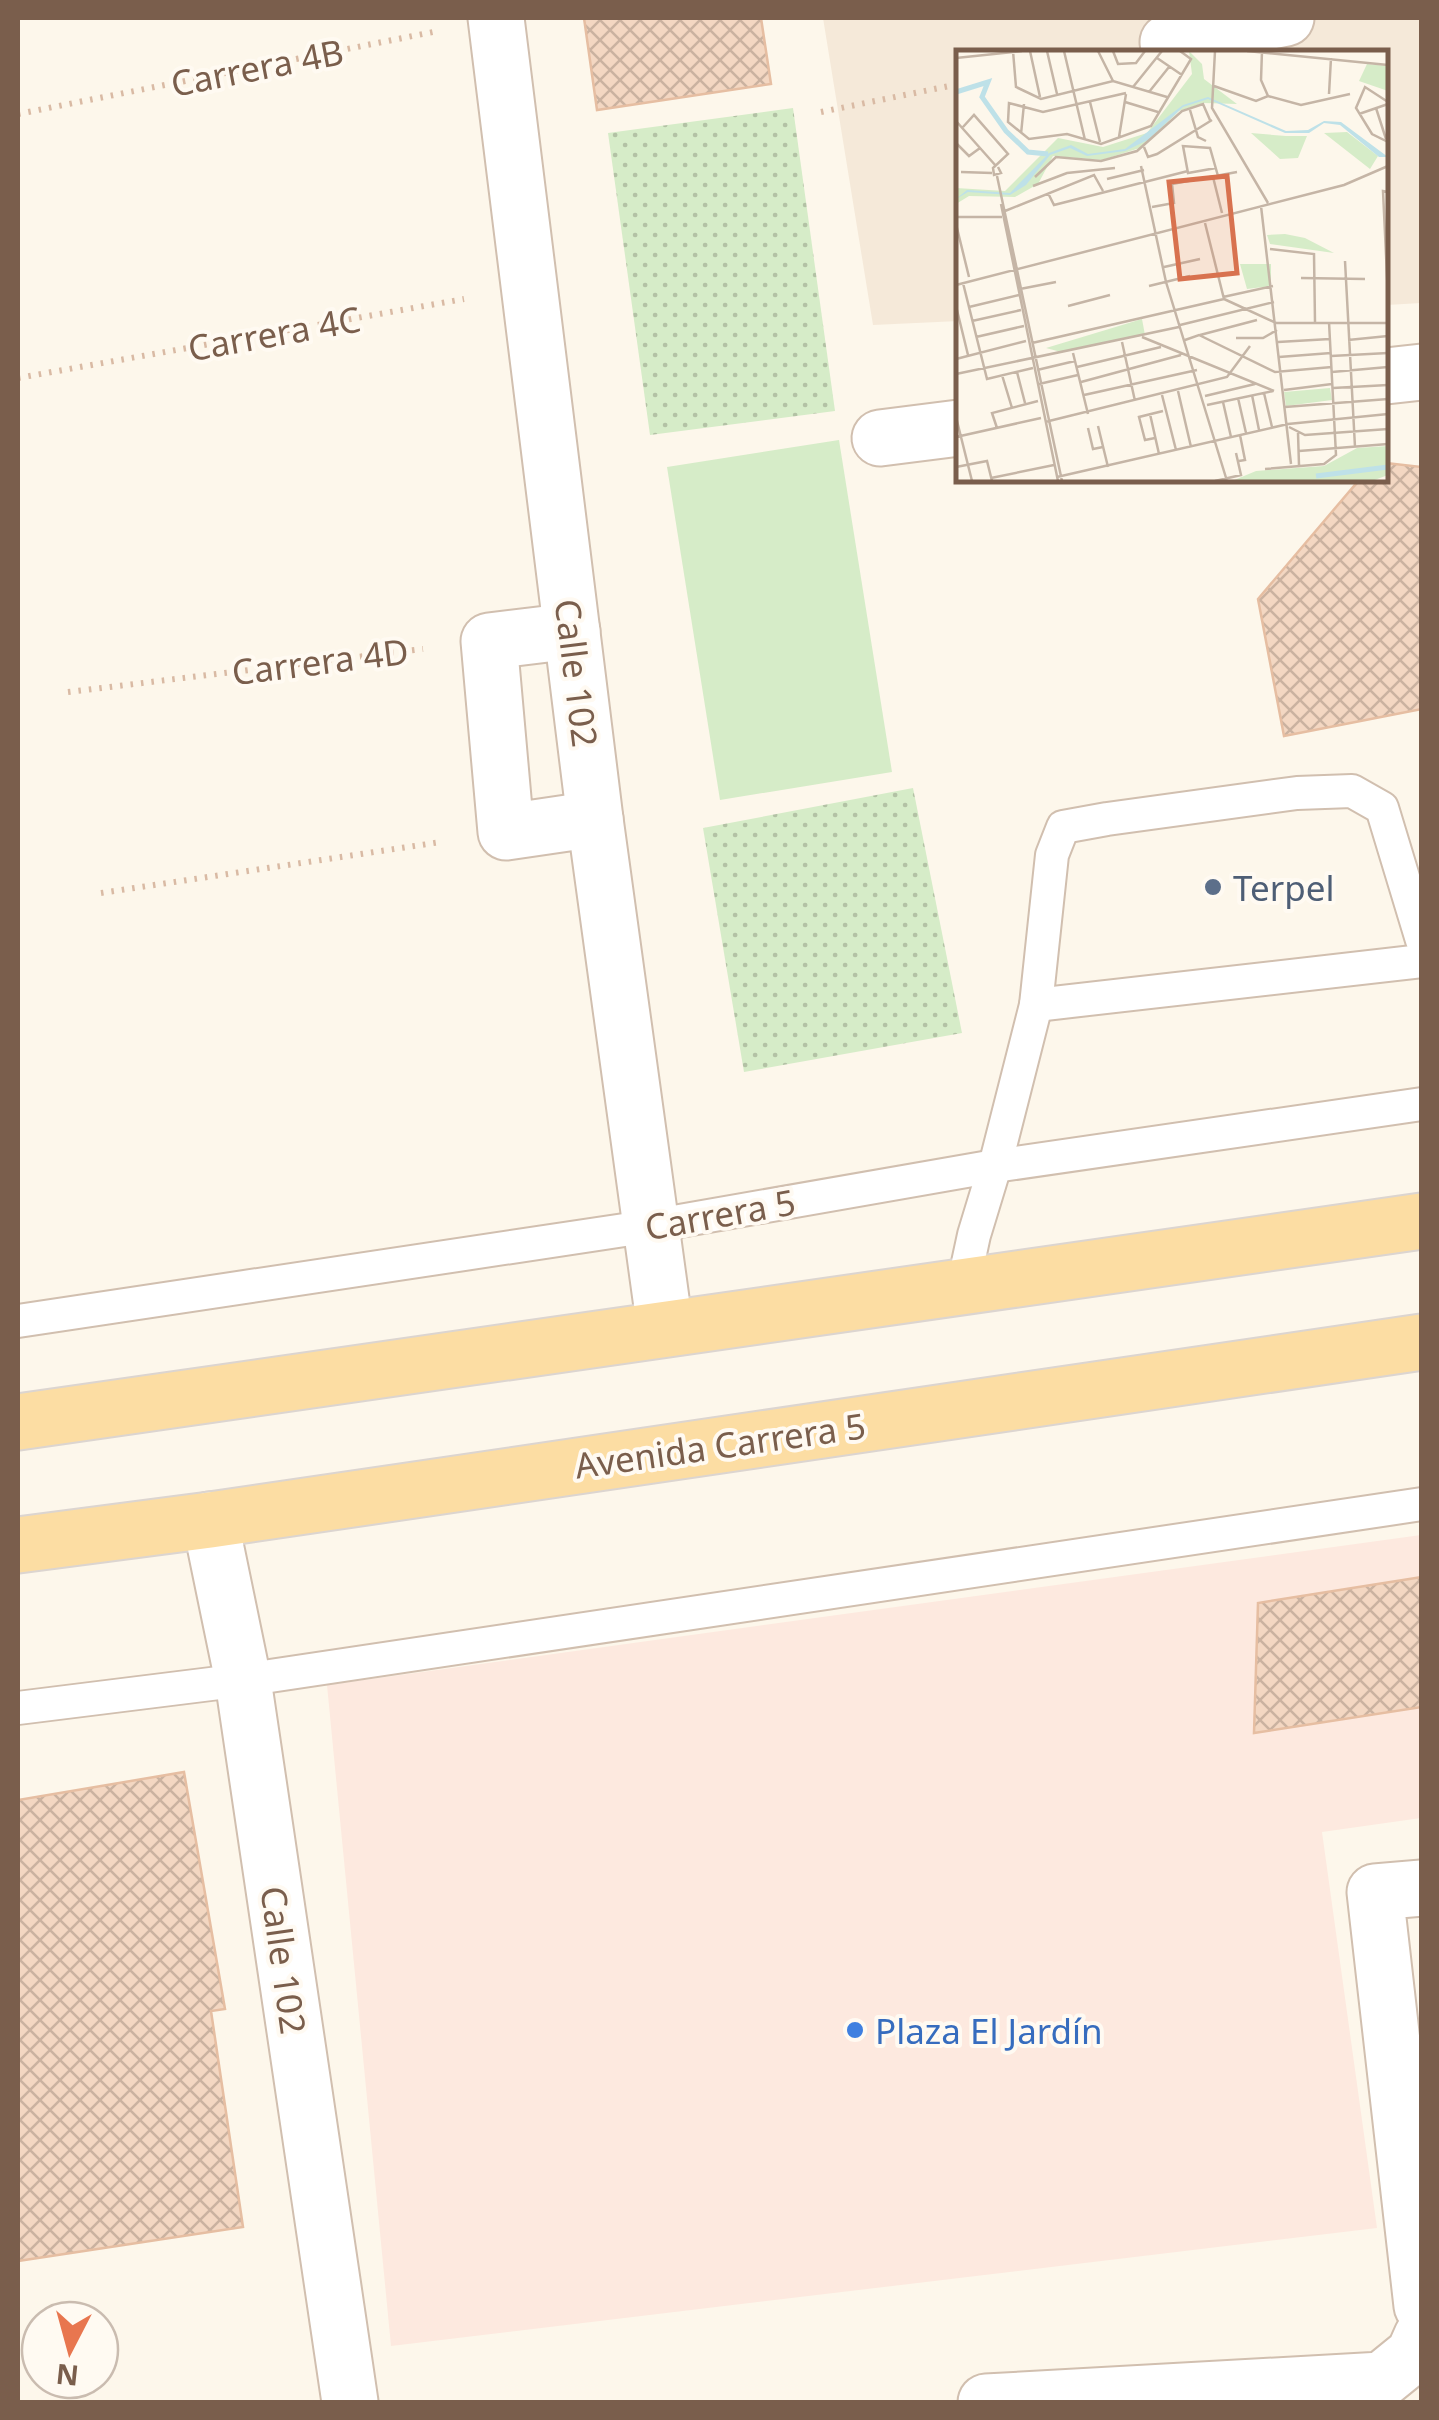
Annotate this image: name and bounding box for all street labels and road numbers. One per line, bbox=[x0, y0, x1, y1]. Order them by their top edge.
street label: Carrera 4B bbox=[167, 27, 347, 107]
street label: Carrera 4C bbox=[184, 295, 364, 371]
street label: Calle 102 bbox=[545, 596, 609, 750]
street label: Carrera 4D bbox=[229, 627, 411, 695]
street label: Carrera 5 bbox=[641, 1178, 799, 1250]
street label: Avenida Carrera 5 bbox=[572, 1401, 868, 1489]
street label: Calle 102 bbox=[250, 1883, 318, 2037]

